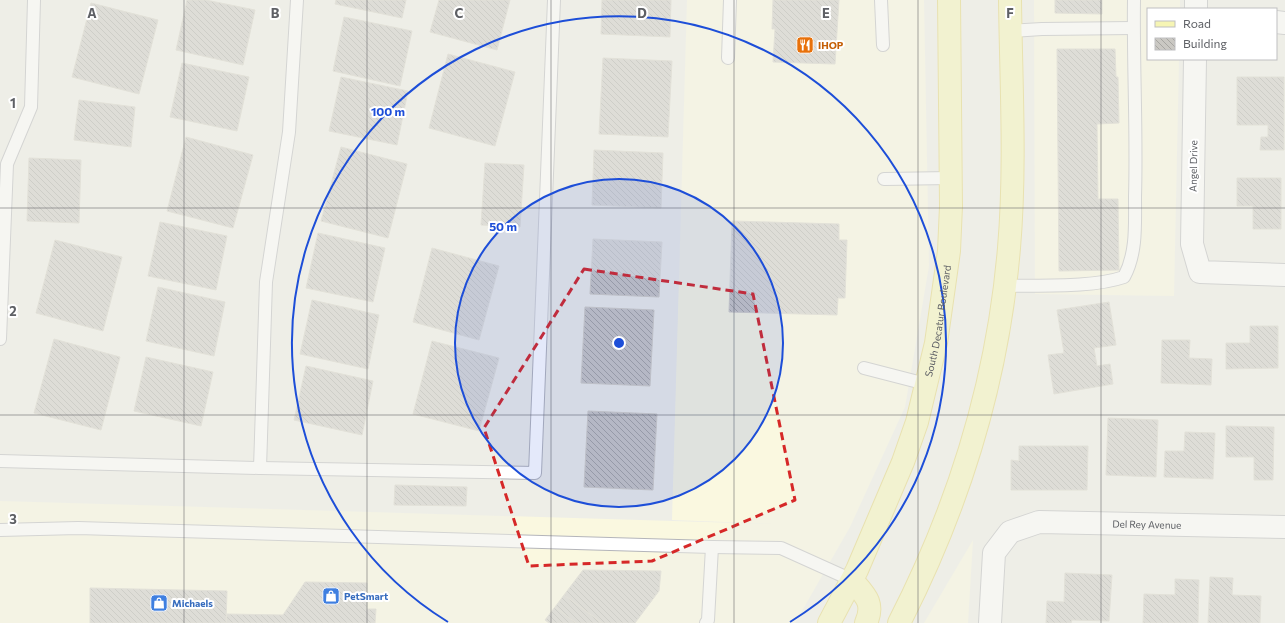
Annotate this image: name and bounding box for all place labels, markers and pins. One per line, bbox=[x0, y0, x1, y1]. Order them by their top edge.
restaurant icon: IHOP bbox=[795, 35, 815, 55]
place label: IHOP bbox=[818, 39, 844, 51]
centre of rings bbox=[612, 336, 626, 350]
shop icon: PetSmart bbox=[321, 586, 341, 606]
place label: PetSmart bbox=[344, 590, 388, 602]
shop icon: Michaels bbox=[149, 593, 169, 613]
place label: Michaels bbox=[172, 597, 213, 609]

